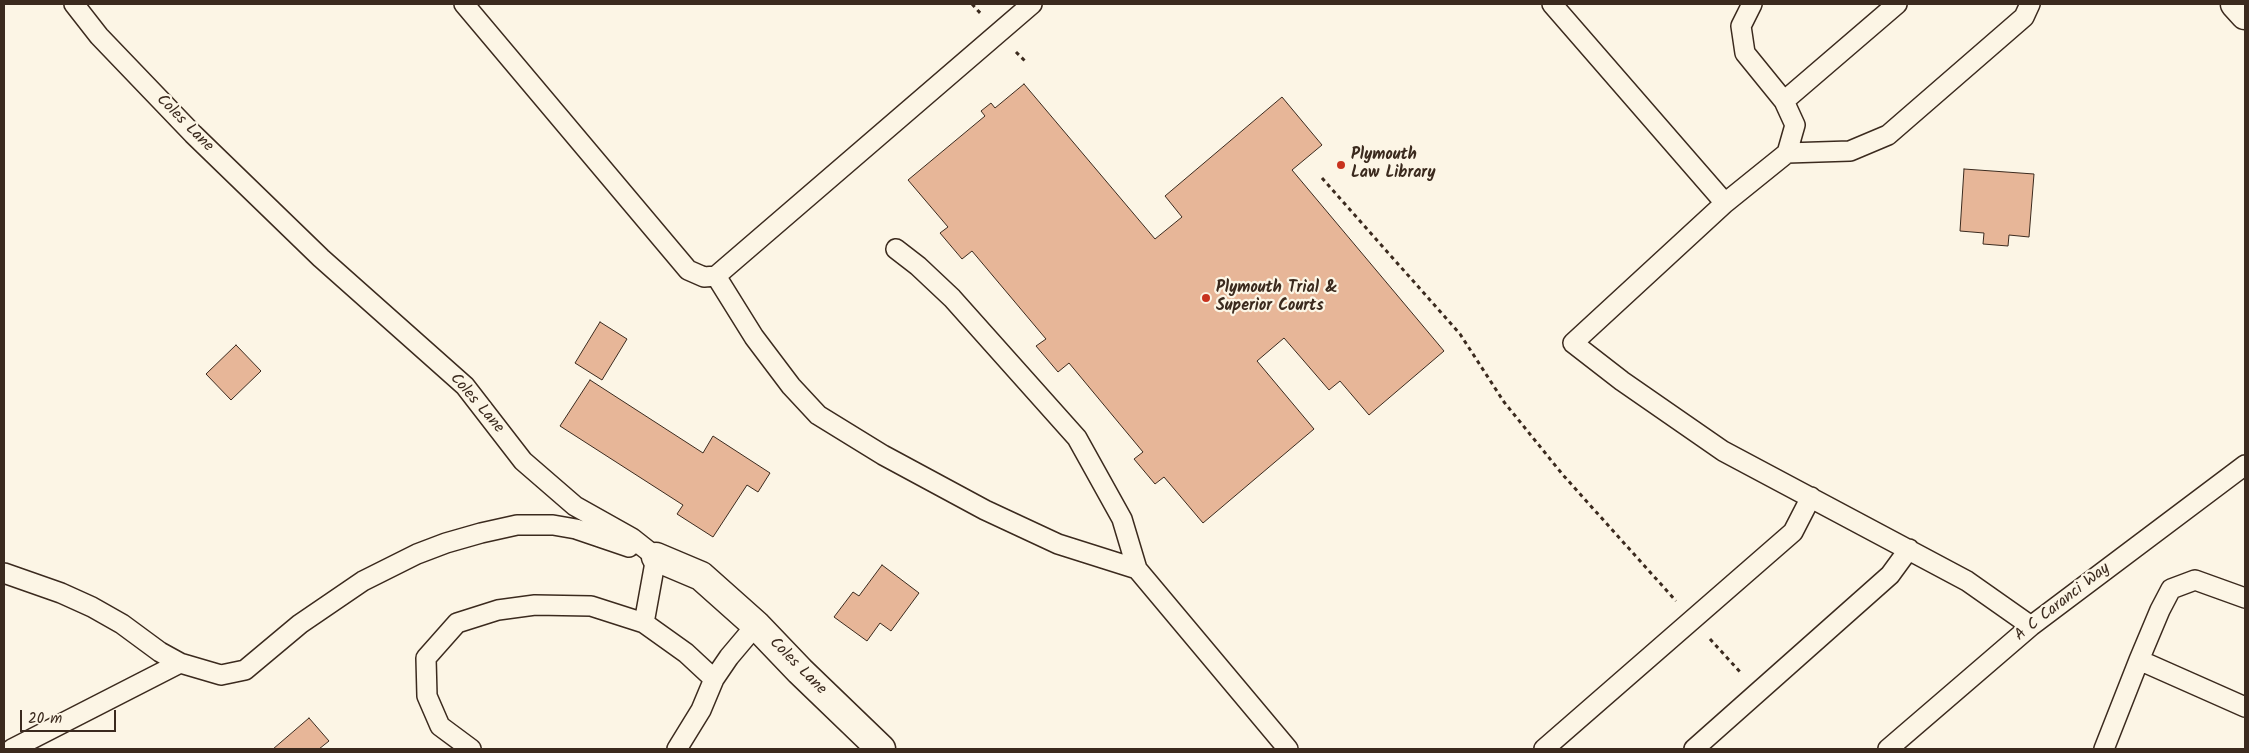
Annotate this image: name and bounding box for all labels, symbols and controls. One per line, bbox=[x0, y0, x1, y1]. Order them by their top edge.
street label: Coles Lane bbox=[151, 91, 217, 157]
place label: Plymouth Law Library bbox=[1351, 146, 1435, 184]
marker: Plymouth Law Library bbox=[1335, 159, 1347, 171]
place label: Plymouth Trial & Superior Courts bbox=[1216, 279, 1338, 317]
marker: Plymouth Trial & Superior Courts bbox=[1200, 292, 1212, 304]
street label: Coles Lane bbox=[445, 370, 507, 438]
street label: A C Caranci Way bbox=[2012, 560, 2114, 646]
street label: Coles Lane bbox=[764, 634, 830, 700]
scale bar bbox=[22, 700, 119, 732]
text: 20 m bbox=[28, 707, 62, 731]

